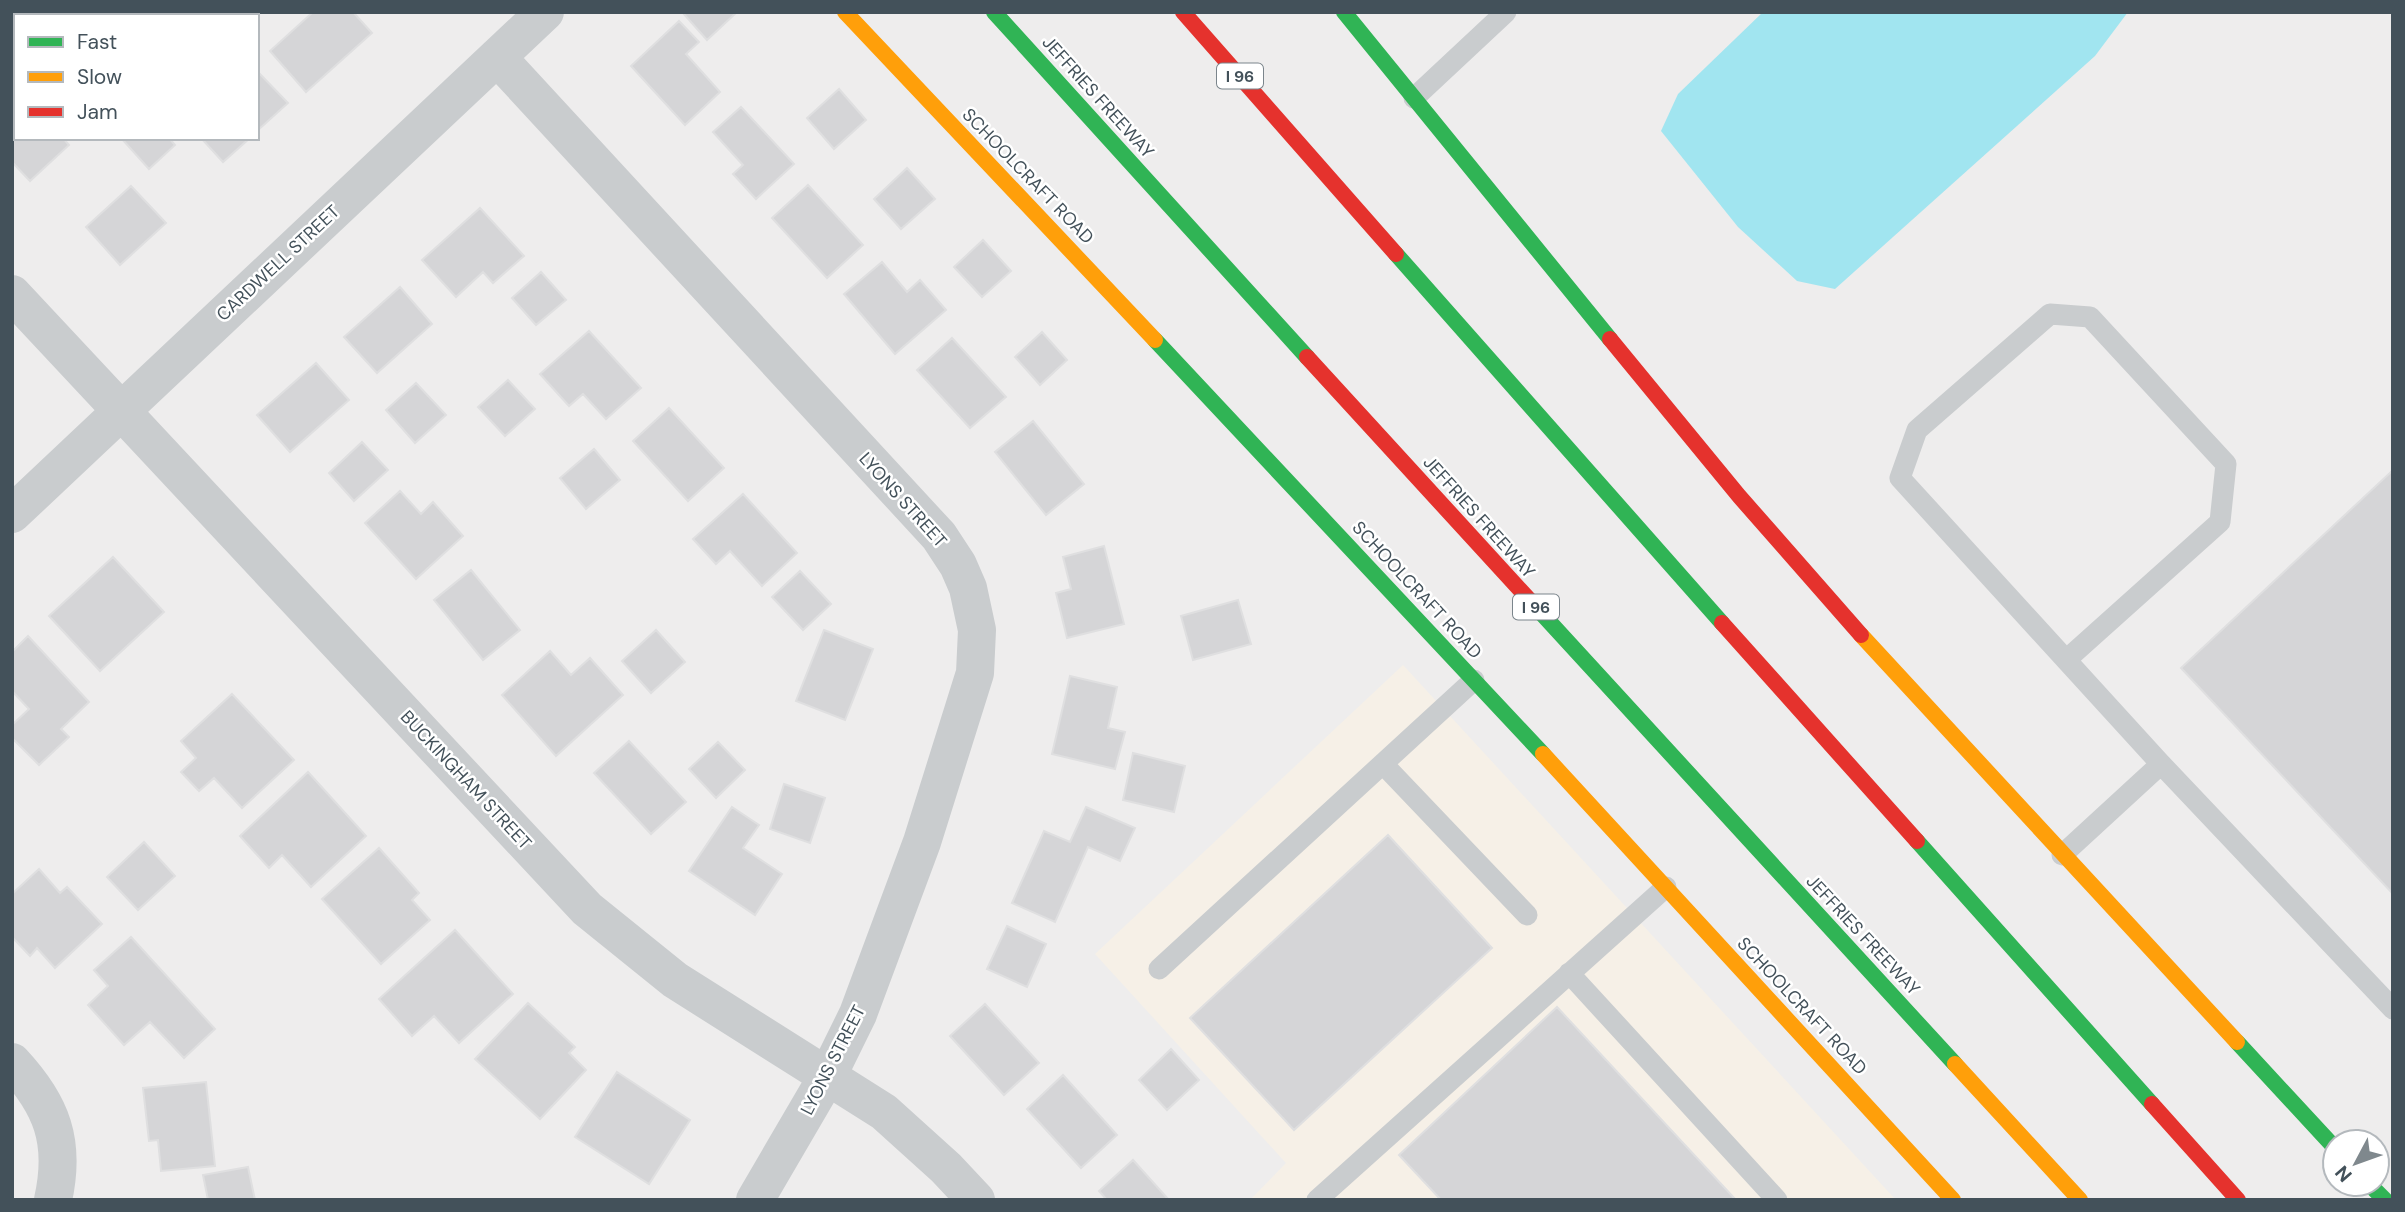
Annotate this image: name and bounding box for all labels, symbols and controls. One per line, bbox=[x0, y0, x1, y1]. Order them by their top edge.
legend bbox=[14, 14, 259, 140]
text: Fast bbox=[77, 28, 117, 56]
street label: JEFFRIES FREEWAY bbox=[1037, 31, 1160, 164]
text: Slow bbox=[77, 63, 122, 91]
road number: I 96 bbox=[1217, 64, 1263, 88]
text: Jam bbox=[77, 98, 118, 126]
street label: SCHOOLCRAFT ROAD bbox=[957, 103, 1099, 249]
street label: CARDWELL STREET bbox=[211, 200, 345, 326]
street label: LYONS STREET bbox=[854, 447, 952, 553]
street label: JEFFRIES FREEWAY bbox=[1418, 451, 1541, 584]
street label: SCHOOLCRAFT ROAD bbox=[1347, 516, 1487, 664]
road number: I 96 bbox=[1513, 594, 1559, 620]
street label: BUCKINGHAM STREET bbox=[395, 705, 537, 855]
street label: JEFFRIES FREEWAY bbox=[1801, 870, 1926, 1001]
street label: SCHOOLCRAFT ROAD bbox=[1732, 932, 1872, 1080]
street label: LYONS STREET bbox=[795, 1001, 871, 1119]
north arrow bbox=[2321, 1128, 2391, 1198]
text: N bbox=[2330, 1160, 2358, 1187]

